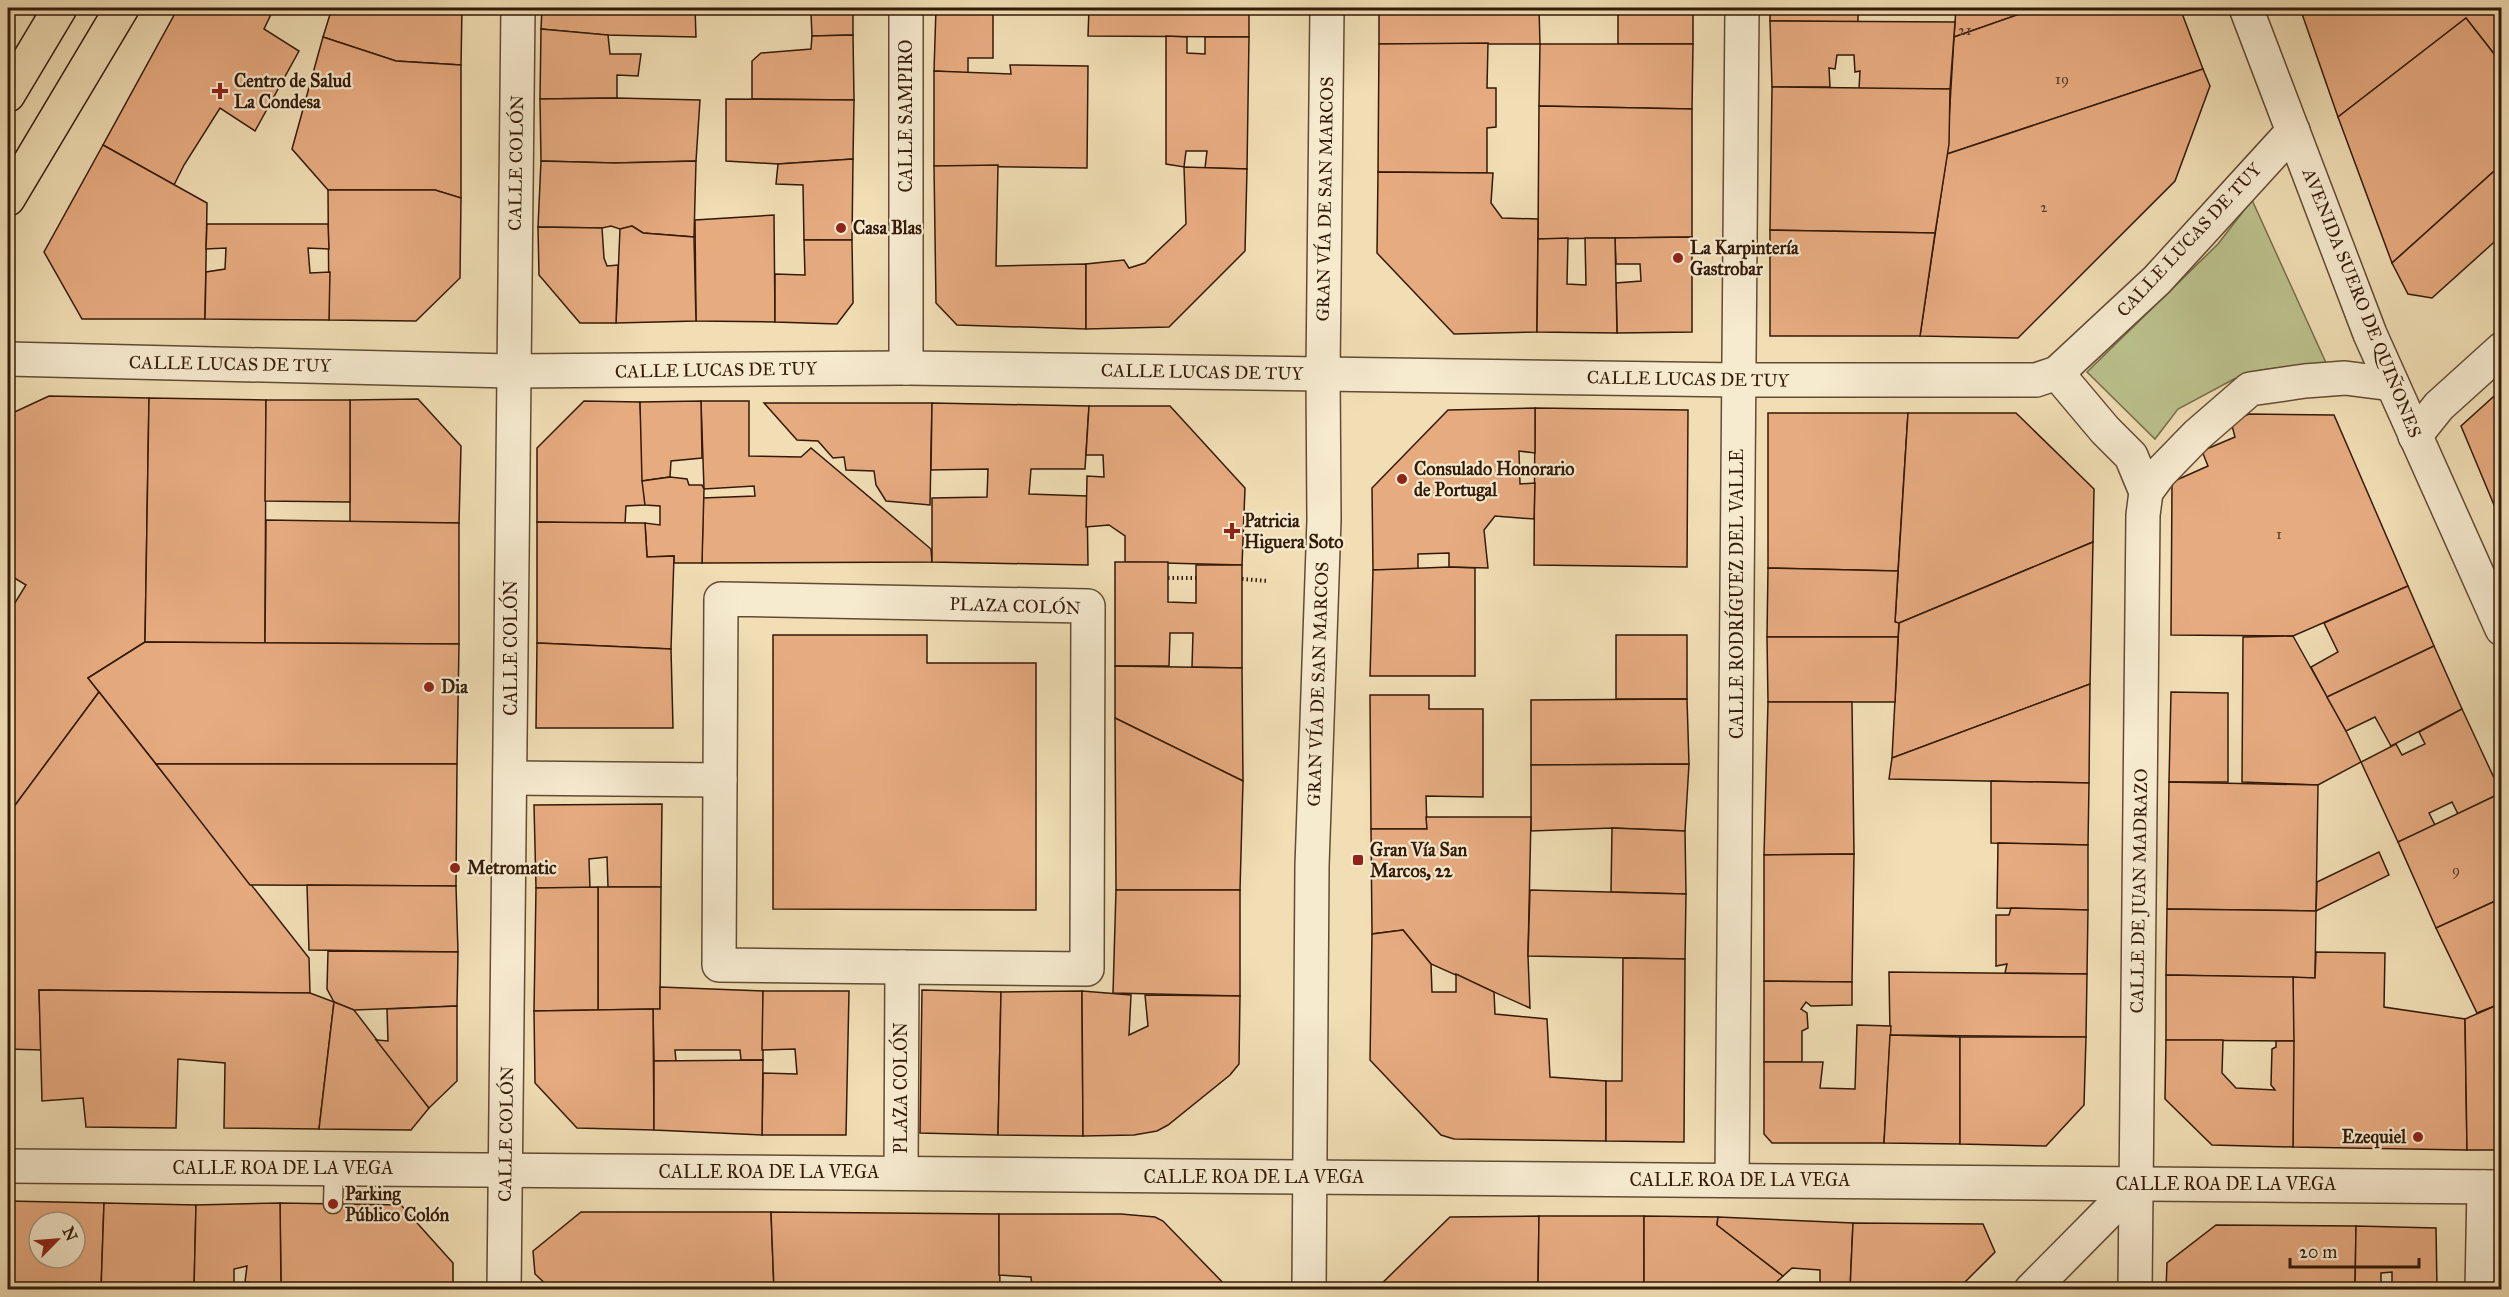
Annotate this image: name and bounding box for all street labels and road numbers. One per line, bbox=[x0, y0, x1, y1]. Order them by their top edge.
street label: CALLE SAMPIRO bbox=[895, 40, 917, 192]
street label: GRAN VÍA DE SAN MARCOS bbox=[1310, 76, 1338, 322]
street label: CALLE COLÓN bbox=[502, 95, 528, 231]
street label: CALLE LUCAS DE TUY bbox=[2112, 158, 2266, 321]
street label: AVENIDA SUERO DE QUIÑONES bbox=[2297, 164, 2427, 441]
street label: CALLE LUCAS DE TUY bbox=[129, 351, 332, 377]
street label: CALLE LUCAS DE TUY bbox=[615, 357, 818, 383]
street label: CALLE LUCAS DE TUY bbox=[1101, 359, 1304, 385]
street label: CALLE LUCAS DE TUY bbox=[1587, 366, 1790, 392]
street label: CALLE RODRÍGUEZ DEL VALLE bbox=[1724, 449, 1748, 739]
street label: GRAN VÍA DE SAN MARCOS bbox=[1301, 561, 1333, 807]
street label: CALLE COLÓN bbox=[498, 580, 522, 716]
street label: PLAZA COLÓN bbox=[949, 591, 1081, 619]
street label: CALLE DE JUAN MADRAZO bbox=[2126, 768, 2153, 1014]
street label: PLAZA COLÓN bbox=[888, 1022, 912, 1154]
street label: CALLE COLÓN bbox=[492, 1066, 518, 1202]
street label: CALLE ROA DE LA VEGA bbox=[173, 1157, 393, 1179]
street label: CALLE ROA DE LA VEGA bbox=[659, 1161, 879, 1183]
street label: CALLE ROA DE LA VEGA bbox=[1144, 1166, 1364, 1188]
street label: CALLE ROA DE LA VEGA bbox=[1630, 1169, 1850, 1191]
street label: CALLE ROA DE LA VEGA bbox=[2116, 1173, 2336, 1195]

